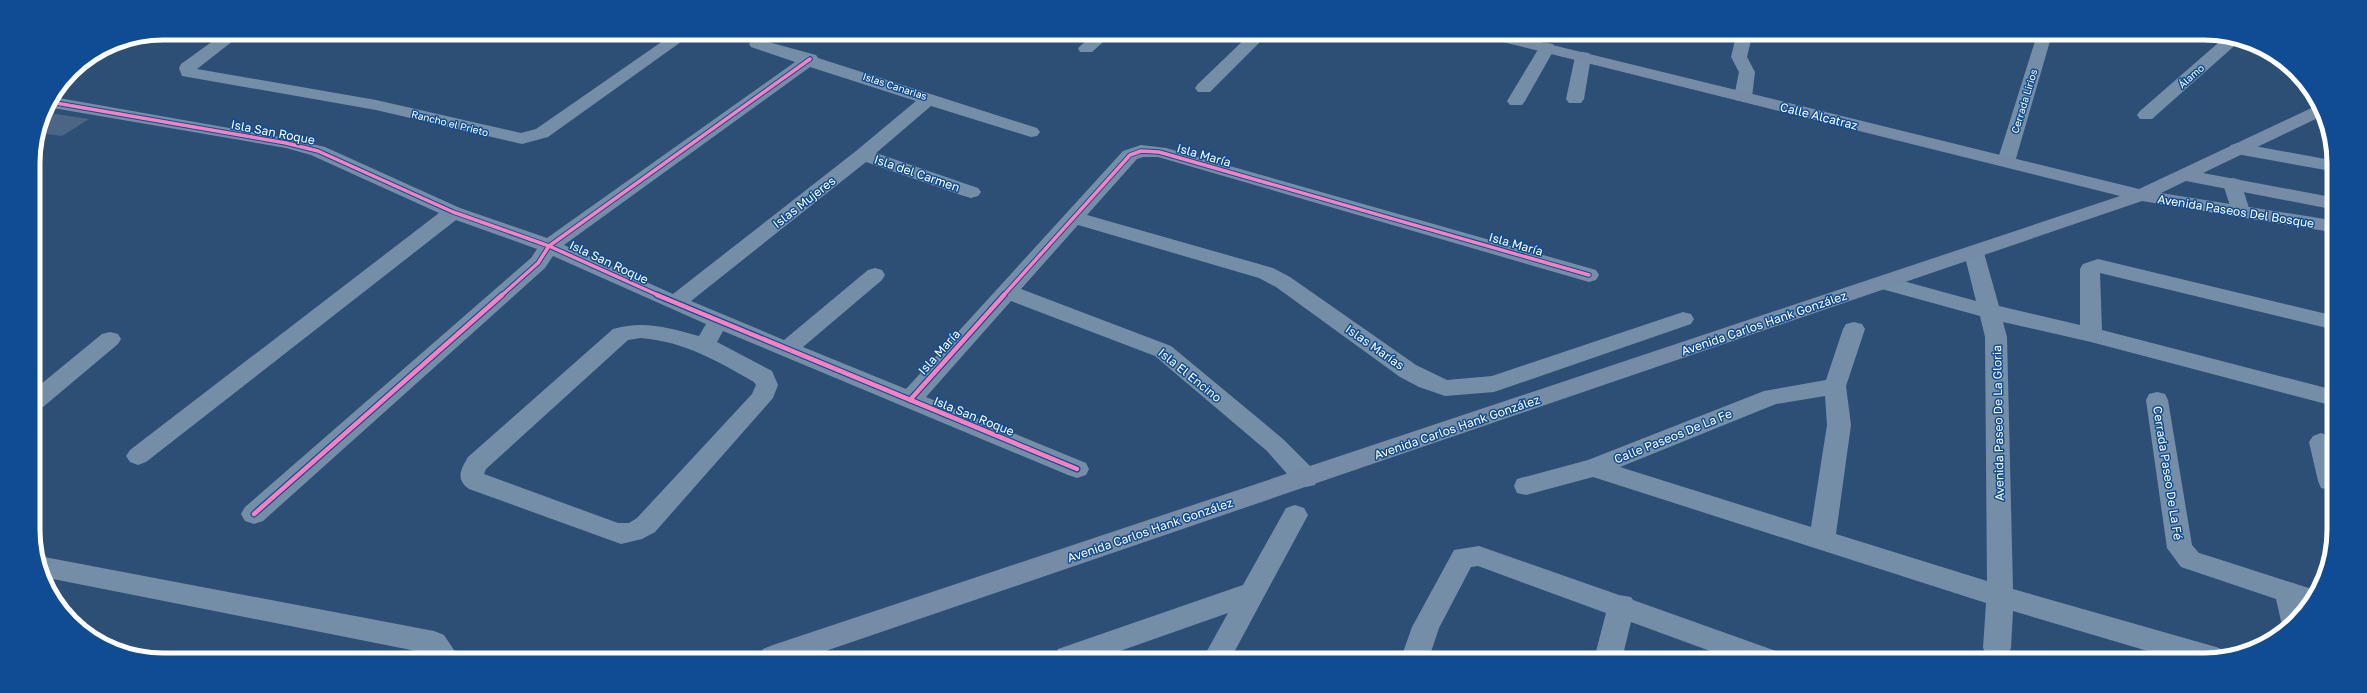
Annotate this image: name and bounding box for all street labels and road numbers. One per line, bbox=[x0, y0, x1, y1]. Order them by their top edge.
street label: Álamo bbox=[2176, 62, 2206, 90]
street label: Cerrada Lirios bbox=[2009, 67, 2039, 135]
street label: Islas Canarias bbox=[861, 70, 929, 102]
street label: Calle Alcatraz bbox=[1779, 99, 1859, 133]
street label: Rancho el Prieto bbox=[410, 108, 490, 138]
street label: Isla San Roque bbox=[230, 116, 316, 148]
street label: Isla María bbox=[1175, 140, 1233, 170]
street label: Isla del Carmen bbox=[872, 151, 962, 195]
street label: Islas Mujeres bbox=[770, 173, 838, 231]
street label: Avenida Paseos Del Bosque bbox=[2157, 191, 2315, 231]
street label: Isla María bbox=[1487, 229, 1545, 259]
street label: Isla San Roque bbox=[567, 237, 651, 287]
street label: Avenida Carlos Hank González bbox=[1679, 288, 1849, 358]
street label: Islas Marías bbox=[1343, 321, 1407, 373]
street label: Isla María bbox=[915, 326, 963, 378]
street label: Isla El Encino bbox=[1155, 345, 1225, 405]
street label: Avenida Paseo De La Gloria bbox=[1989, 345, 2007, 501]
street label: Avenida Carlos Hank González bbox=[1372, 392, 1542, 462]
street label: Isla San Roque bbox=[932, 393, 1016, 439]
street label: Calle Paseos De La Fe bbox=[1612, 405, 1734, 467]
street label: Cerrada Paseo De La Fé bbox=[2150, 405, 2186, 541]
street label: Avenida Carlos Hank González bbox=[1065, 495, 1235, 565]

